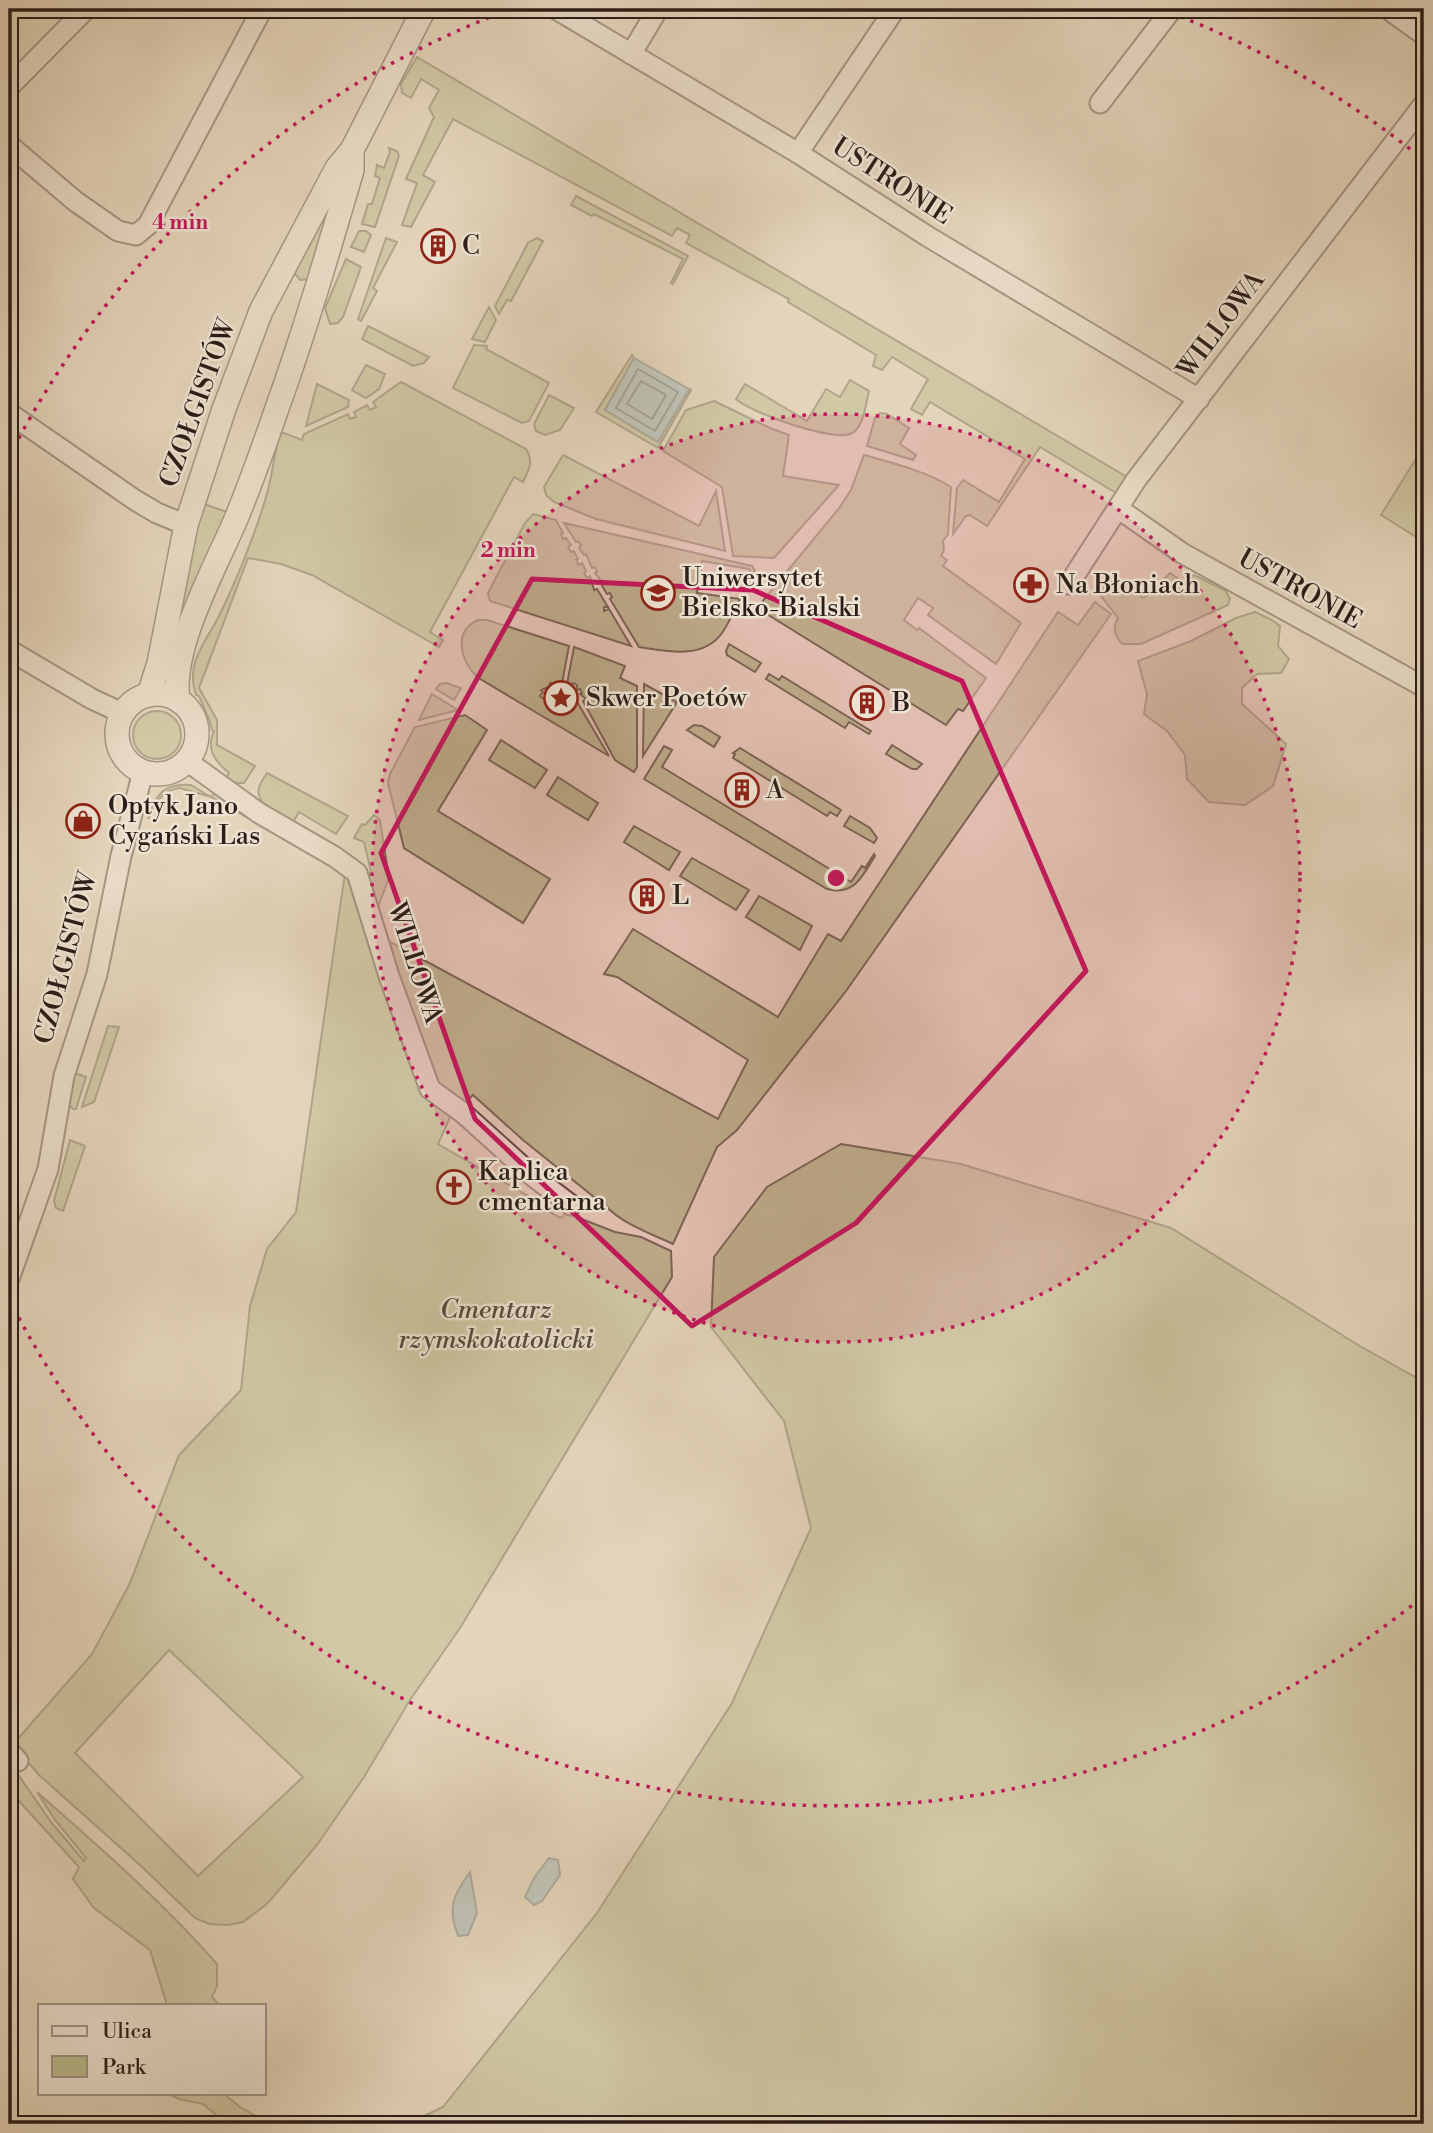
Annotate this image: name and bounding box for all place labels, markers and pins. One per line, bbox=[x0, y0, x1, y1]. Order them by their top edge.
building icon: C bbox=[419, 227, 457, 265]
place label: C bbox=[462, 230, 480, 262]
place label: Uniwersytet Bielsko-Bialski bbox=[681, 562, 860, 624]
pharmacy icon: Na Błoniach bbox=[1012, 566, 1050, 604]
place label: Na Błoniach bbox=[1056, 569, 1200, 601]
school or university icon: Uniwersytet Bielsko-Bialski bbox=[639, 574, 677, 612]
place icon: Skwer Poetów bbox=[542, 679, 580, 717]
place label: Skwer Poetów bbox=[586, 682, 748, 714]
building icon: B bbox=[848, 684, 886, 722]
place label: B bbox=[891, 687, 910, 719]
building icon: A bbox=[723, 771, 761, 809]
place label: A bbox=[765, 774, 785, 806]
place label: Optyk Jano Cygański Las bbox=[108, 790, 260, 852]
shop icon: Optyk Jano Cygański Las bbox=[64, 802, 102, 840]
centre of rings bbox=[824, 866, 848, 890]
building icon: L bbox=[628, 877, 666, 915]
place label: L bbox=[672, 880, 689, 912]
place label: Kaplica cmentarna bbox=[478, 1156, 606, 1218]
church icon: Kaplica cmentarna bbox=[435, 1168, 473, 1206]

